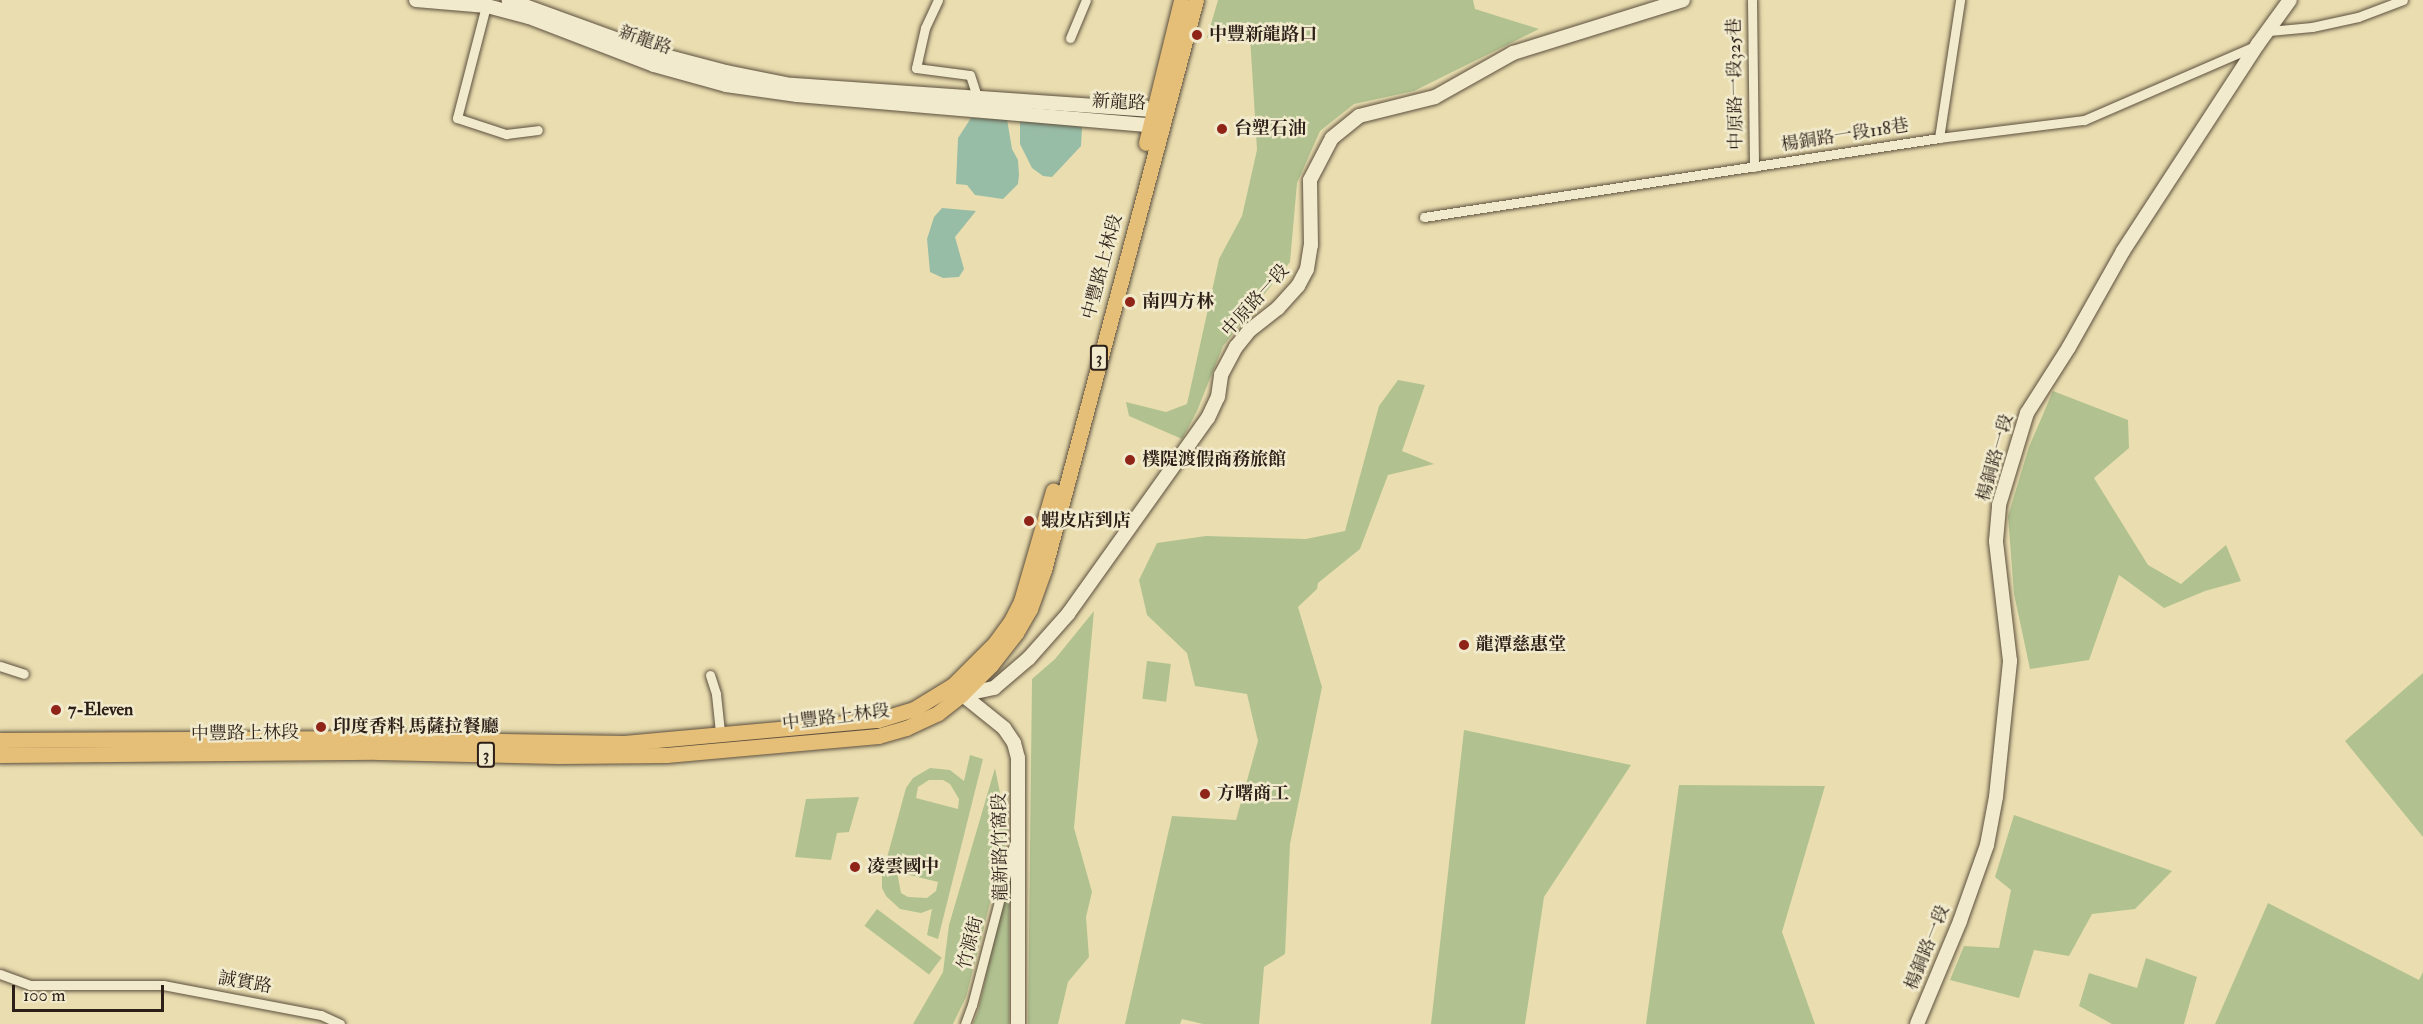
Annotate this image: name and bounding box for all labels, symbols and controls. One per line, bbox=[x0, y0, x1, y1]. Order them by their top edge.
street label: 中原路一段325巷 bbox=[1724, 18, 1748, 150]
street label: 新龍路 bbox=[616, 22, 674, 60]
place label: 中豐新龍路口 bbox=[1209, 24, 1317, 46]
marker: 中豐新龍路口 bbox=[1190, 28, 1204, 42]
street label: 新龍路 bbox=[1091, 91, 1147, 115]
street label: 楊銅路一段118巷 bbox=[1779, 115, 1911, 157]
place label: 台塑石油 bbox=[1234, 118, 1306, 140]
marker: 台塑石油 bbox=[1215, 122, 1229, 136]
street label: 中豐路上林段 bbox=[1079, 212, 1127, 322]
street label: 中原路一段 bbox=[1218, 260, 1294, 342]
place label: 南四方林 bbox=[1142, 291, 1214, 313]
marker: 南四方林 bbox=[1123, 295, 1137, 309]
road number: 3 bbox=[1088, 345, 1110, 371]
street label: 楊銅路一段 bbox=[1973, 412, 2019, 504]
place label: 樸隄渡假商務旅館 bbox=[1142, 449, 1286, 471]
marker: 樸隄渡假商務旅館 bbox=[1123, 453, 1137, 467]
place label: 蝦皮店到店 bbox=[1041, 510, 1131, 532]
marker: 蝦皮店到店 bbox=[1022, 514, 1036, 528]
place label: 龍潭慈惠堂 bbox=[1476, 634, 1566, 656]
marker: 龍潭慈惠堂 bbox=[1457, 638, 1471, 652]
place label: 7-Eleven bbox=[68, 699, 133, 721]
street label: 中豐路上林段 bbox=[781, 701, 891, 735]
marker: 7-Eleven bbox=[49, 703, 63, 717]
place label: 印度香料 馬薩拉餐廳 bbox=[333, 716, 499, 738]
marker: 印度香料 馬薩拉餐廳 bbox=[314, 720, 328, 734]
street label: 中豐路上林段 bbox=[191, 722, 299, 746]
road number: 3 bbox=[476, 742, 496, 768]
place label: 方曙商工 bbox=[1217, 783, 1289, 805]
marker: 方曙商工 bbox=[1198, 787, 1212, 801]
street label: 龍新路竹窩段 bbox=[989, 793, 1013, 901]
place label: 凌雲國中 bbox=[867, 856, 939, 878]
marker: 凌雲國中 bbox=[848, 860, 862, 874]
street label: 楊銅路一段 bbox=[1901, 902, 1955, 994]
street label: 竹源街 bbox=[954, 914, 988, 972]
street label: 誠實路 bbox=[217, 968, 273, 998]
scale bar bbox=[15, 973, 166, 1011]
text: 100 m bbox=[23, 984, 66, 1007]

